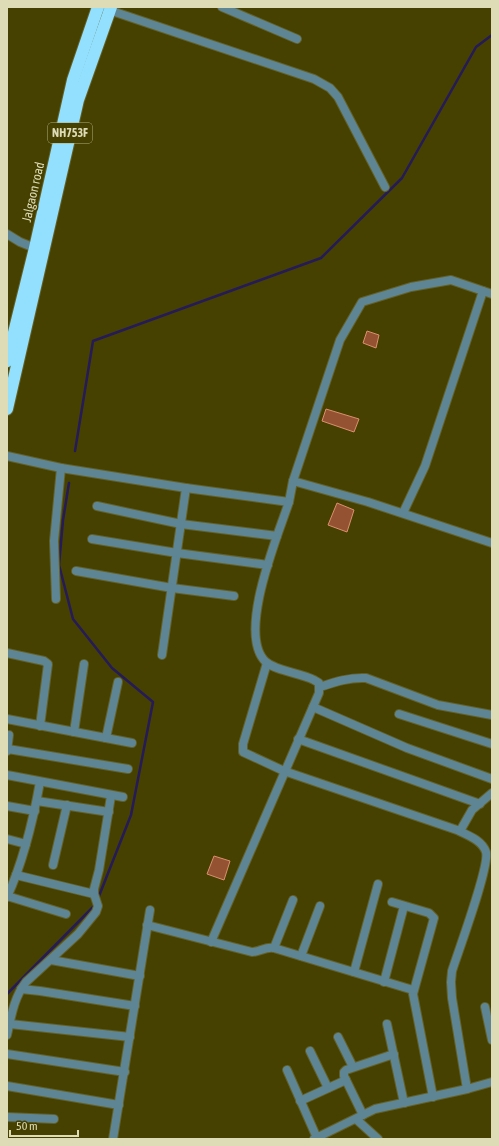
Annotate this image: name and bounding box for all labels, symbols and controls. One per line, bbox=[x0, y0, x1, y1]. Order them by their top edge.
road number: NH753F bbox=[48, 123, 92, 143]
street label: Jalgaon road bbox=[19, 161, 47, 223]
scale bar bbox=[10, 1112, 78, 1138]
text: 50 m bbox=[16, 1119, 38, 1133]

